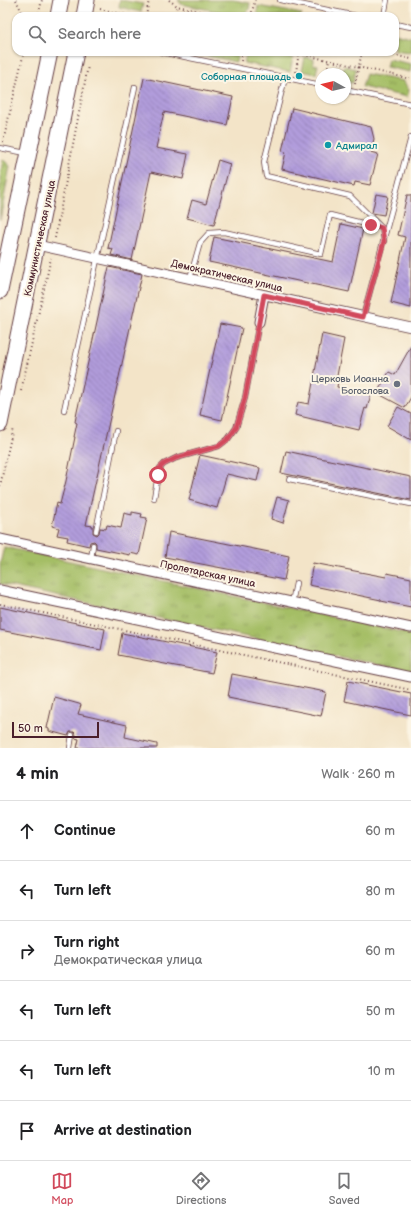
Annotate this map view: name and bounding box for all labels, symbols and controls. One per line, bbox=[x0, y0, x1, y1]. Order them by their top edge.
search box bbox=[12, 12, 399, 56]
icon: search bbox=[26, 23, 48, 45]
text: Search here bbox=[58, 25, 141, 44]
north arrow bbox=[315, 68, 351, 104]
place label: Соборная площадь bbox=[201, 71, 291, 83]
marker: Соборная площадь bbox=[294, 71, 304, 81]
marker: Адмирал bbox=[323, 140, 333, 150]
place label: Адмирал bbox=[335, 140, 378, 152]
street label: Коммунистическая улица bbox=[22, 179, 58, 297]
route end bbox=[362, 216, 380, 234]
street label: Демократическая улица bbox=[170, 257, 284, 295]
place label: Церковь Иоанна Богослова bbox=[311, 373, 389, 397]
marker: Церковь Иоанна Богослова bbox=[392, 379, 402, 389]
route start bbox=[149, 466, 167, 484]
street label: Пролетарская улица bbox=[159, 558, 257, 590]
scale bar bbox=[12, 720, 99, 739]
text: 50 m bbox=[18, 722, 43, 735]
text: 4 min bbox=[16, 764, 59, 784]
text: Walk · 260 m bbox=[321, 766, 395, 782]
icon: ahead bbox=[16, 820, 38, 842]
text: Continue bbox=[54, 821, 116, 840]
text: 60 m bbox=[365, 823, 395, 839]
icon: left bbox=[16, 880, 38, 902]
text: Turn left bbox=[54, 881, 111, 900]
text: 80 m bbox=[366, 883, 395, 899]
text: Turn right bbox=[54, 933, 119, 952]
icon: right bbox=[16, 940, 38, 962]
text: 60 m bbox=[365, 943, 395, 959]
text: Демократическая улица bbox=[54, 952, 202, 968]
icon: left bbox=[16, 1000, 38, 1022]
text: Turn left bbox=[54, 1001, 111, 1020]
text: 50 m bbox=[366, 1003, 395, 1019]
icon: left bbox=[16, 1060, 38, 1082]
text: Turn left bbox=[54, 1061, 111, 1080]
text: 10 m bbox=[368, 1063, 395, 1079]
icon: arrive bbox=[16, 1120, 38, 1142]
text: Arrive at destination bbox=[54, 1121, 192, 1140]
tab: Map bbox=[51, 1170, 73, 1207]
tab: Directions bbox=[176, 1170, 226, 1207]
tab: Saved bbox=[329, 1170, 360, 1207]

